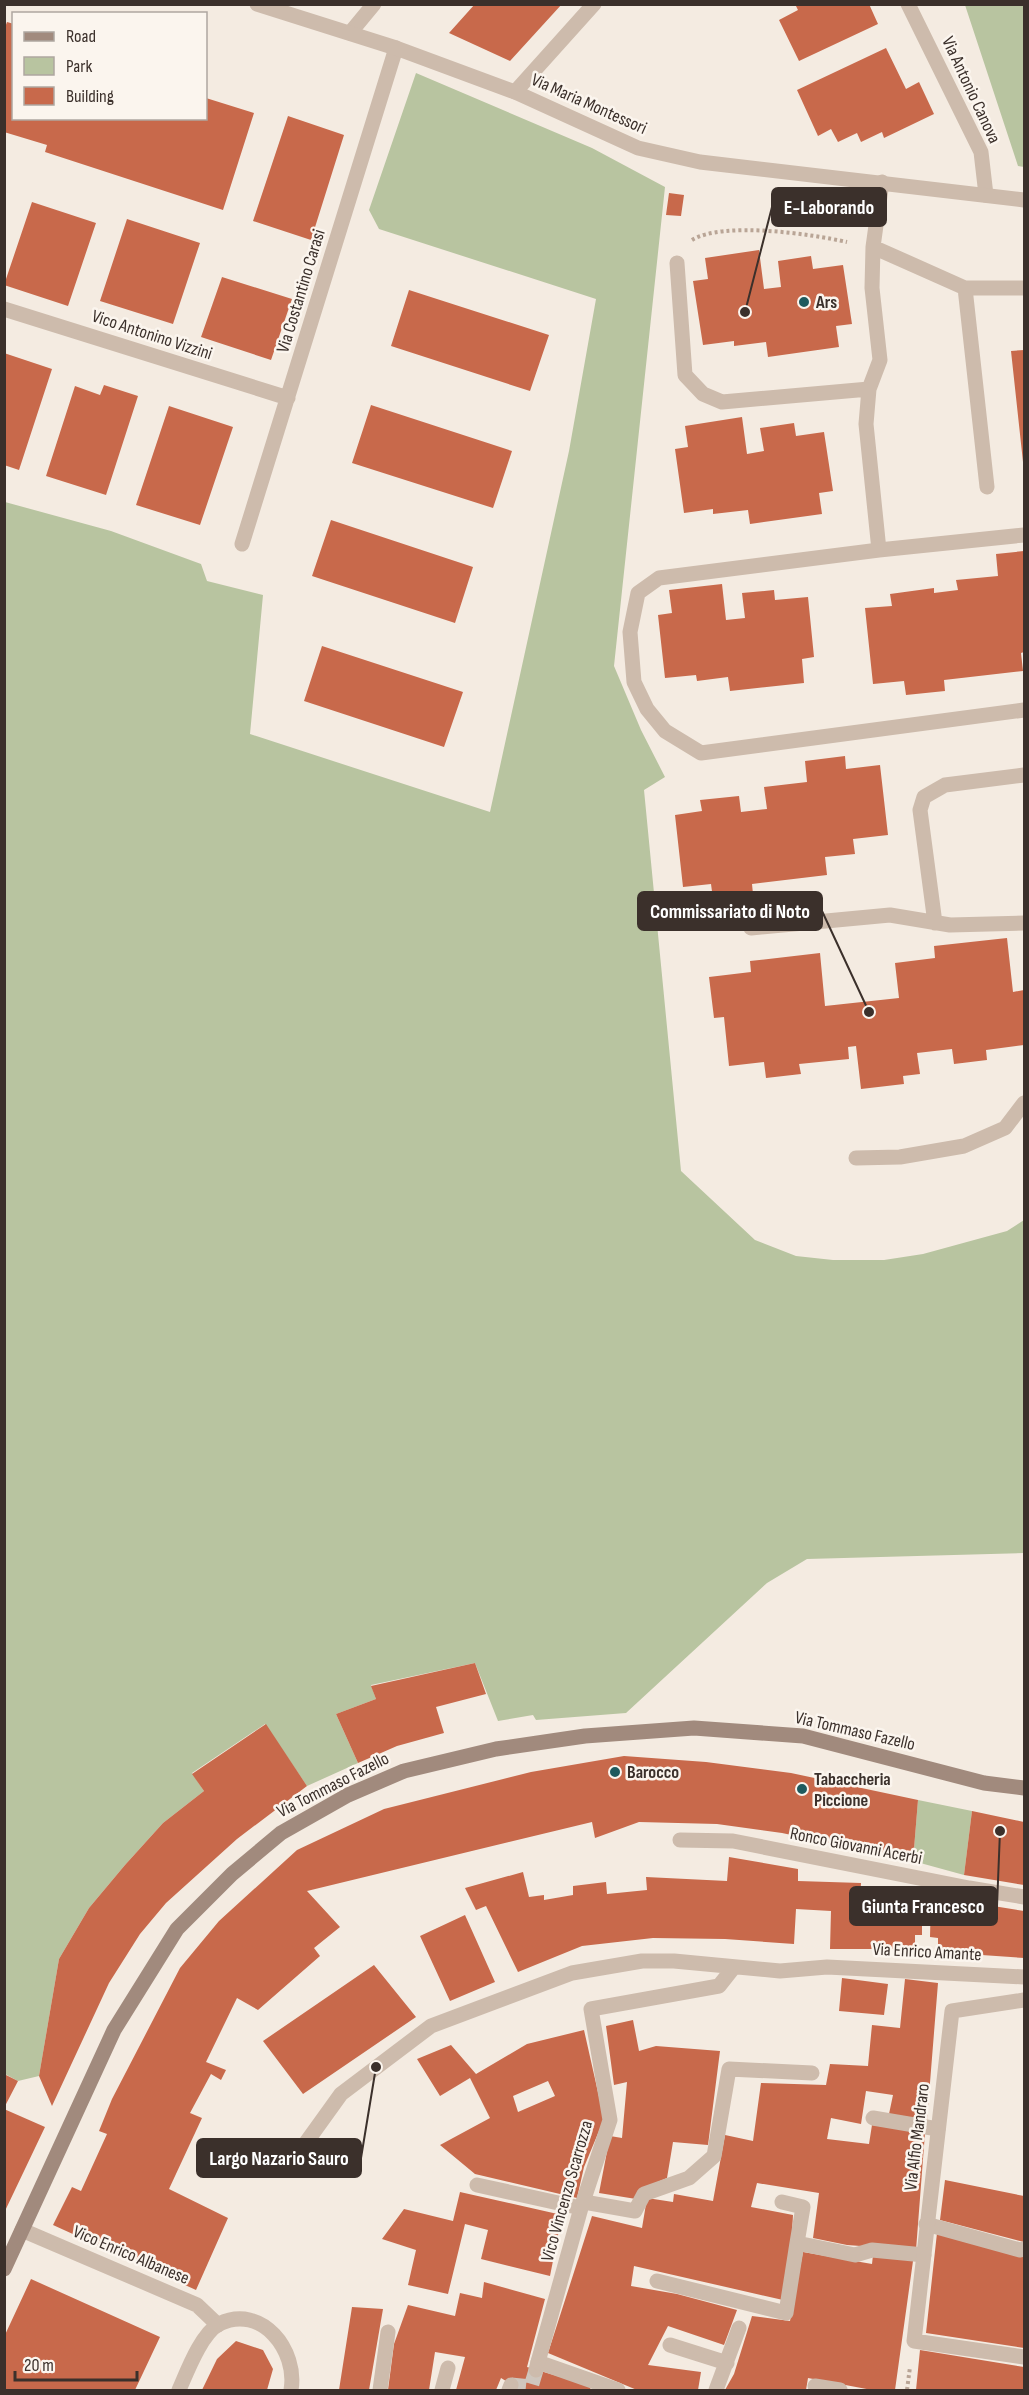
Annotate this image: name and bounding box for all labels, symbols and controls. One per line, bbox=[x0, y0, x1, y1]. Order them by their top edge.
legend bbox=[12, 12, 207, 120]
text: Road bbox=[66, 26, 96, 47]
street label: Via Antonio Canova bbox=[937, 33, 1005, 147]
text: Park bbox=[66, 56, 92, 77]
street label: Via Maria Montessori bbox=[528, 69, 650, 139]
text: Building bbox=[66, 86, 114, 107]
callout: E-Laborando bbox=[772, 188, 886, 226]
text: E-Laborando bbox=[784, 196, 874, 220]
street label: Via Costantino Carasi bbox=[272, 227, 330, 355]
place label: Ars bbox=[815, 292, 837, 313]
marker: Ars bbox=[797, 295, 811, 309]
street label: Vico Antonino Vizzini bbox=[89, 306, 215, 364]
callout: Commissariato di Noto bbox=[638, 892, 822, 930]
text: Commissariato di Noto bbox=[650, 900, 810, 924]
street label: Via Tommaso Fazello bbox=[793, 1707, 917, 1755]
street label: Via Tommaso Fazello bbox=[274, 1748, 392, 1822]
place label: Barocco bbox=[627, 1762, 679, 1783]
marker: Barocco bbox=[608, 1765, 622, 1779]
place label: Tabaccheria Piccione bbox=[814, 1769, 891, 1811]
marker: Tabaccheria Piccione bbox=[795, 1782, 809, 1796]
street label: Ronco Giovanni Acerbi bbox=[788, 1823, 924, 1869]
callout: Giunta Francesco bbox=[850, 1887, 997, 1925]
text: Giunta Francesco bbox=[861, 1895, 985, 1919]
street label: Via Enrico Amante bbox=[872, 1939, 982, 1965]
street label: Via Alfio Mandraro bbox=[900, 2082, 934, 2192]
street label: Vico Vincenzo Scarrozza bbox=[537, 2118, 597, 2264]
callout: Largo Nazario Sauro bbox=[197, 2139, 361, 2177]
text: Largo Nazario Sauro bbox=[209, 2147, 349, 2171]
street label: Vico Enrico Albanese bbox=[70, 2221, 192, 2289]
scale bar bbox=[15, 2344, 136, 2382]
text: 20 m bbox=[24, 2355, 54, 2376]

